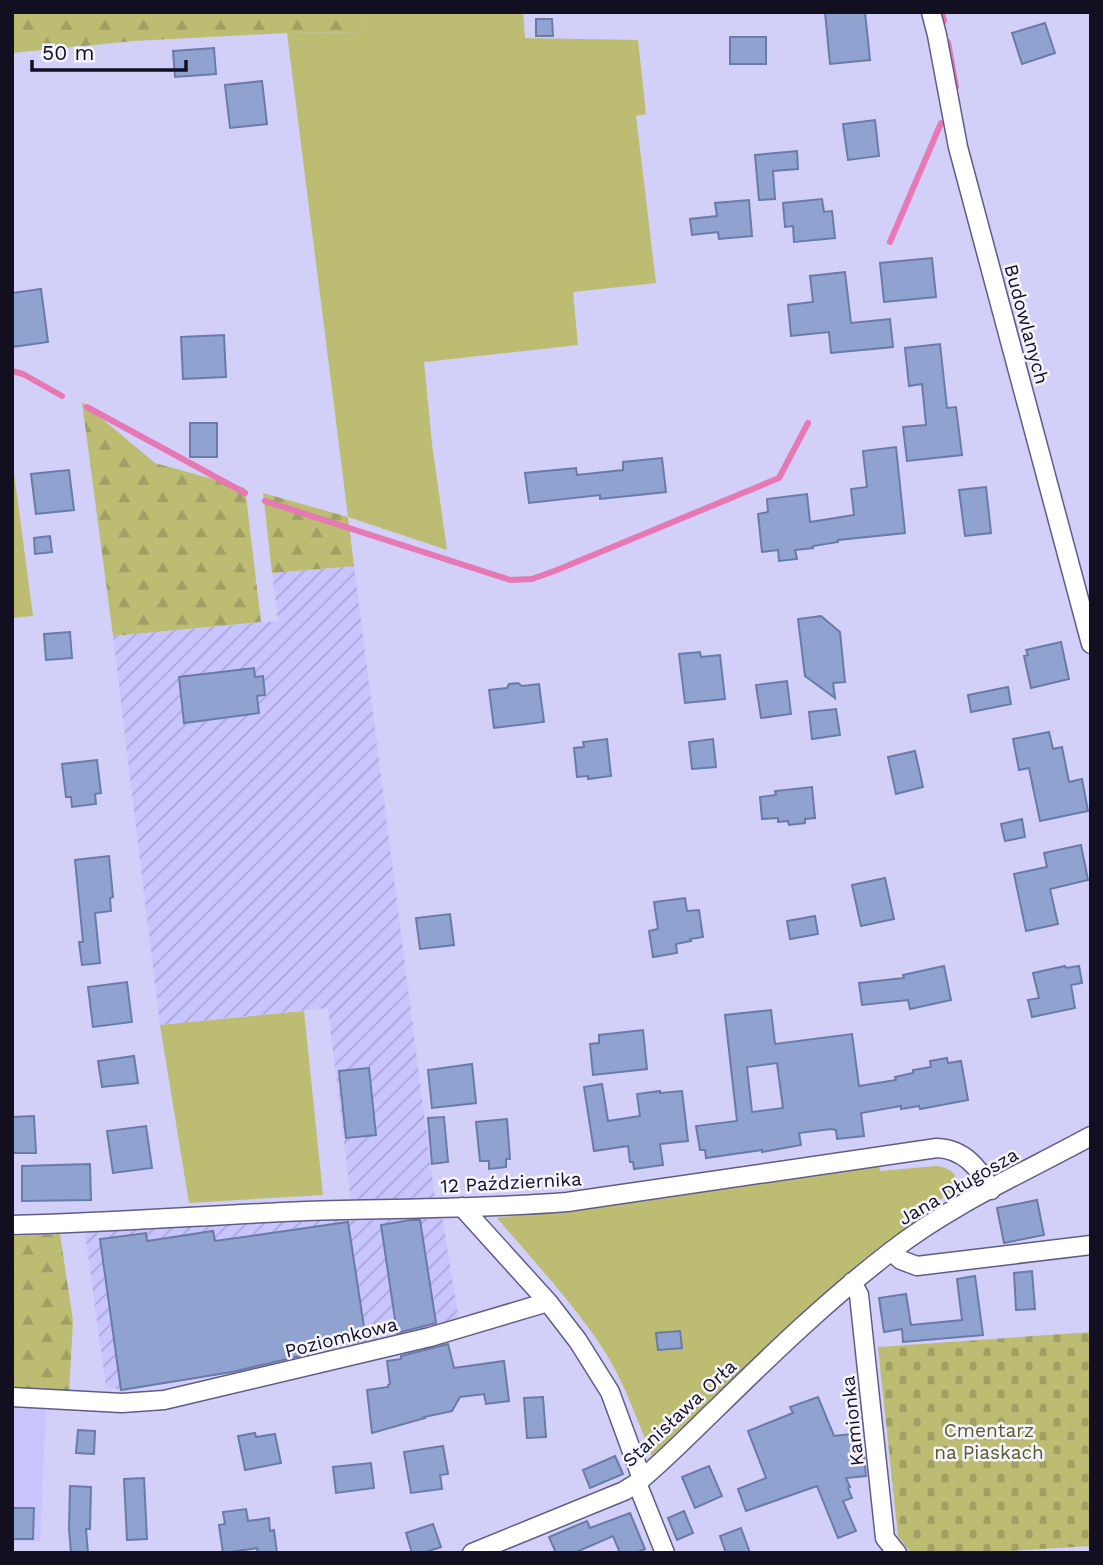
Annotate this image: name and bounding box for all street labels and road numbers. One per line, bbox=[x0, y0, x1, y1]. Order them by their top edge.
street label: Budowlanych bbox=[999, 262, 1054, 387]
street label: Jana Długosza bbox=[894, 1143, 1023, 1230]
street label: 12 Października bbox=[440, 1167, 582, 1198]
street label: Poziomkowa bbox=[282, 1312, 400, 1363]
street label: Stanisława Orła bbox=[618, 1355, 741, 1472]
street label: Kamionka bbox=[836, 1374, 869, 1467]

